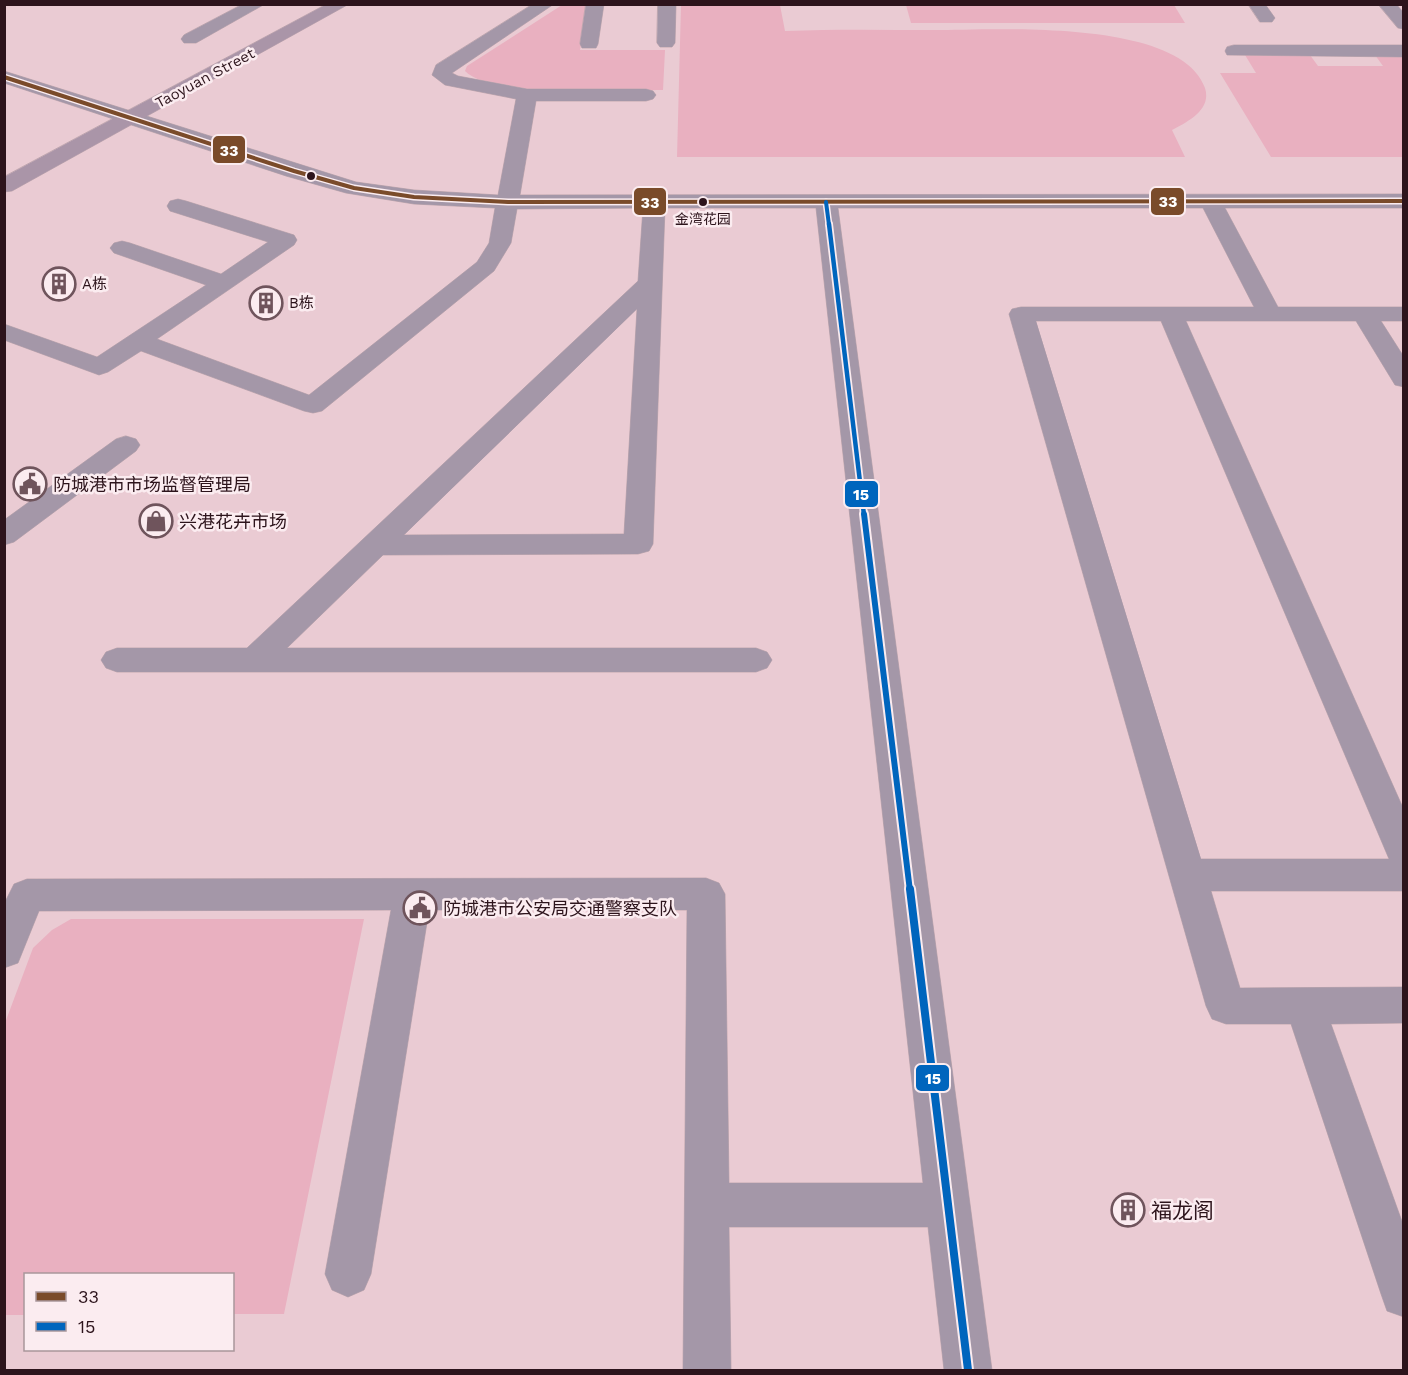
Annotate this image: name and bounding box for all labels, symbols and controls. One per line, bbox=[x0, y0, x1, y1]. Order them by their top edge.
street label: Taoyuan Street bbox=[152, 44, 258, 112]
line badge: 33 bbox=[212, 135, 246, 164]
text: 33 bbox=[220, 141, 238, 160]
unlabelled marker bbox=[305, 170, 317, 182]
line badge: 33 bbox=[633, 187, 667, 216]
line badge: 33 bbox=[1150, 187, 1185, 216]
text: 33 bbox=[1159, 192, 1177, 211]
text: 33 bbox=[641, 193, 659, 212]
marker: 金湾花园 bbox=[697, 196, 709, 208]
place label: 金湾花园 bbox=[675, 211, 731, 227]
building icon: A栋 bbox=[41, 266, 77, 302]
place label: A栋 bbox=[82, 275, 107, 293]
building icon: B栋 bbox=[248, 285, 284, 321]
place label: B栋 bbox=[289, 294, 314, 312]
public building icon: 防城港市市场监督管理局 bbox=[12, 466, 48, 502]
place label: 防城港市市场监督管理局 bbox=[53, 474, 251, 495]
line badge: 15 bbox=[844, 480, 879, 508]
text: 15 bbox=[853, 485, 869, 504]
shop icon: 兴港花卉市场 bbox=[138, 503, 174, 539]
place label: 兴港花卉市场 bbox=[179, 511, 287, 532]
public building icon: 防城港市公安局交通警察支队 bbox=[402, 890, 438, 926]
place label: 防城港市公安局交通警察支队 bbox=[443, 898, 677, 919]
line badge: 15 bbox=[915, 1064, 950, 1092]
text: 15 bbox=[925, 1069, 941, 1088]
building icon: 福龙阁 bbox=[1110, 1192, 1146, 1228]
place label: 福龙阁 bbox=[1151, 1198, 1214, 1223]
legend bbox=[24, 1273, 234, 1351]
text: 33 bbox=[78, 1286, 99, 1307]
text: 15 bbox=[78, 1316, 96, 1337]

